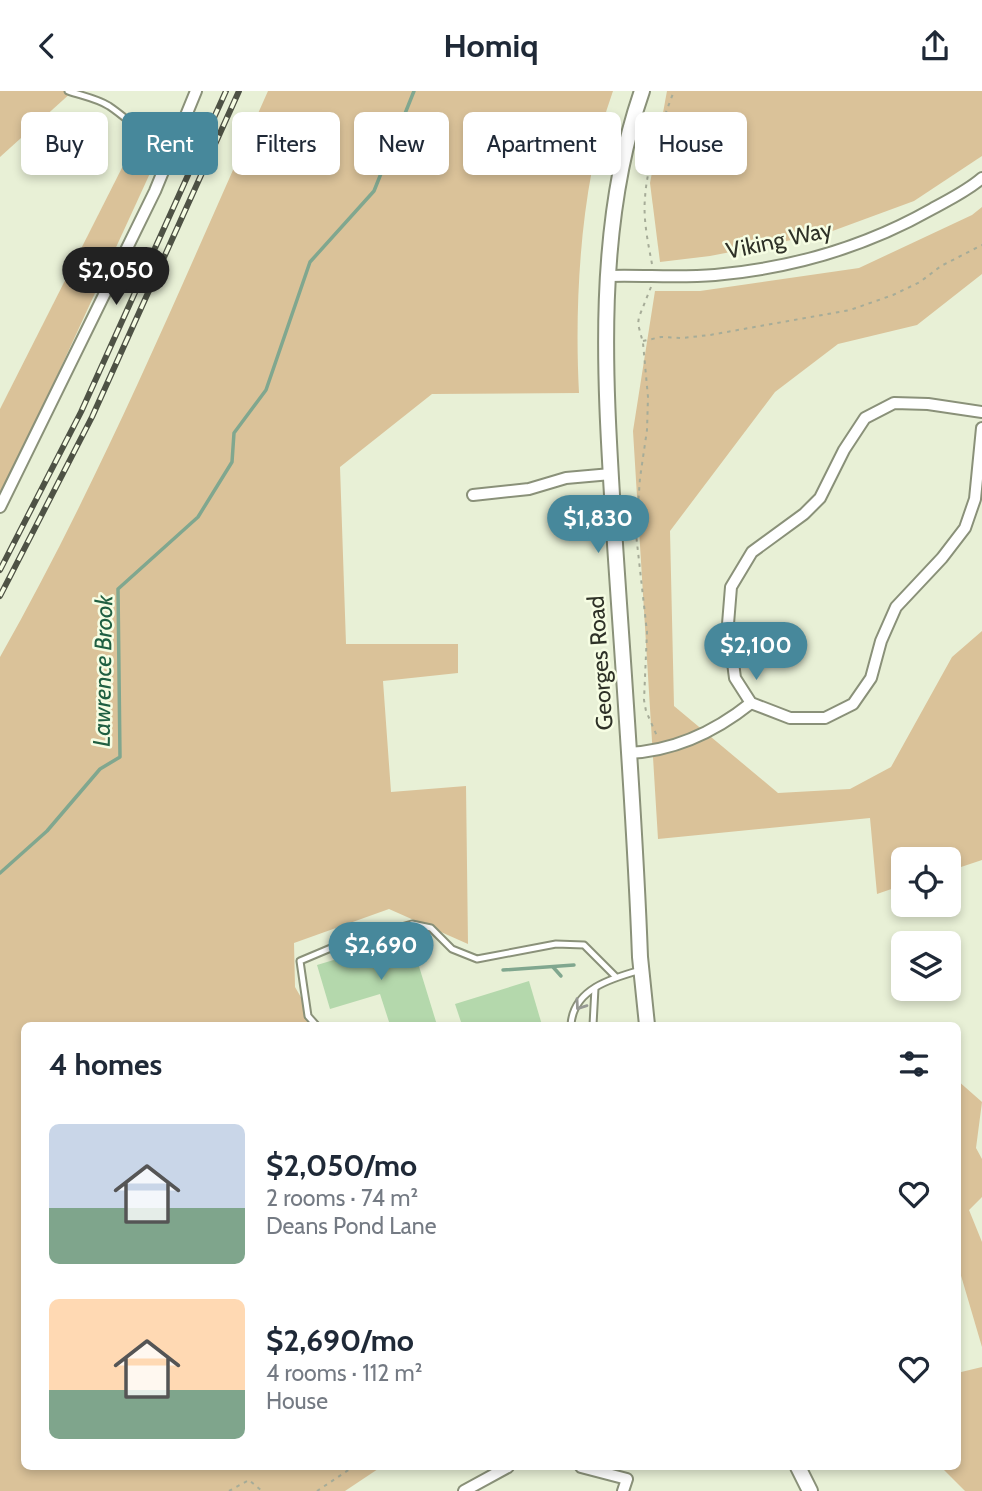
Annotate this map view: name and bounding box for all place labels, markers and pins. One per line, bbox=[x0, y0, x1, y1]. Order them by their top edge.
pin: $2,050 bbox=[59, 247, 173, 307]
pin: $1,830 bbox=[541, 496, 655, 555]
pin: $2,100 bbox=[699, 623, 813, 682]
pin: $2,690 bbox=[324, 923, 438, 982]

